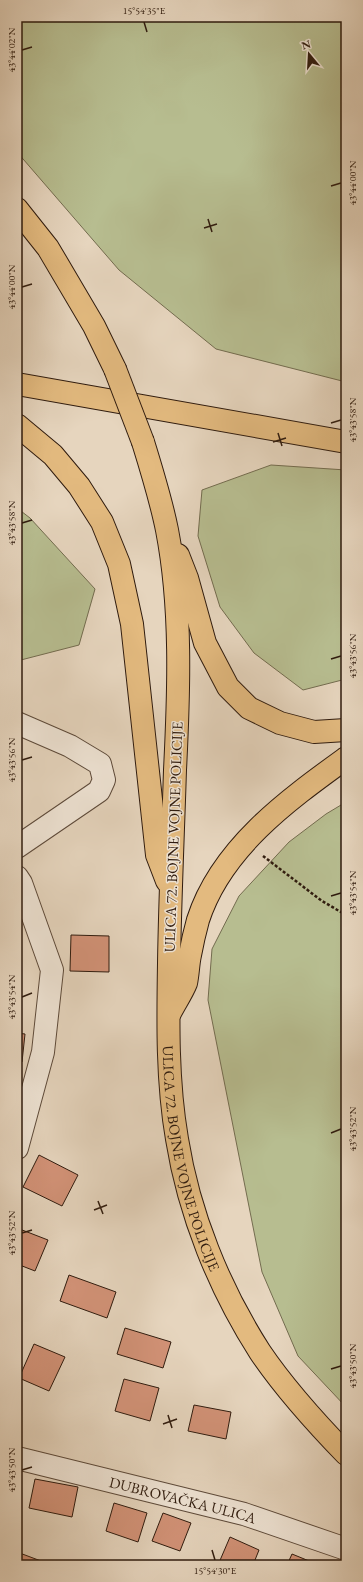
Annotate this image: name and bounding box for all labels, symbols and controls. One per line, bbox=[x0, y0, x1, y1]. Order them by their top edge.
text: 15°54'35"E bbox=[123, 4, 166, 17]
text: 43°44'02"N bbox=[5, 27, 18, 72]
north arrow bbox=[289, 34, 329, 74]
text: N bbox=[300, 36, 312, 53]
text: 43°44'00"N bbox=[346, 160, 359, 205]
text: 43°44'00"N bbox=[5, 264, 18, 309]
text: 43°43'58"N bbox=[346, 397, 359, 442]
text: 43°43'58"N bbox=[5, 500, 18, 545]
text: 43°43'56"N bbox=[346, 633, 359, 678]
street label: ULICA 72. BOJNE VOJNE POLICIJE bbox=[159, 721, 187, 953]
text: 43°43'56"N bbox=[5, 737, 18, 782]
text: 43°43'54"N bbox=[346, 870, 359, 915]
text: 43°43'54"N bbox=[5, 974, 18, 1019]
street label: ULICA 72. BOJNE VOJNE POLICIJE bbox=[159, 1045, 225, 1274]
text: 43°43'52"N bbox=[346, 1106, 359, 1151]
text: 43°43'52"N bbox=[5, 1210, 18, 1255]
text: 43°43'50"N bbox=[346, 1343, 359, 1388]
text: 43°43'50"N bbox=[5, 1447, 18, 1492]
street label: DUBROVAČKA ULICA bbox=[107, 1472, 260, 1527]
text: 15°54'30"E bbox=[194, 1564, 237, 1577]

